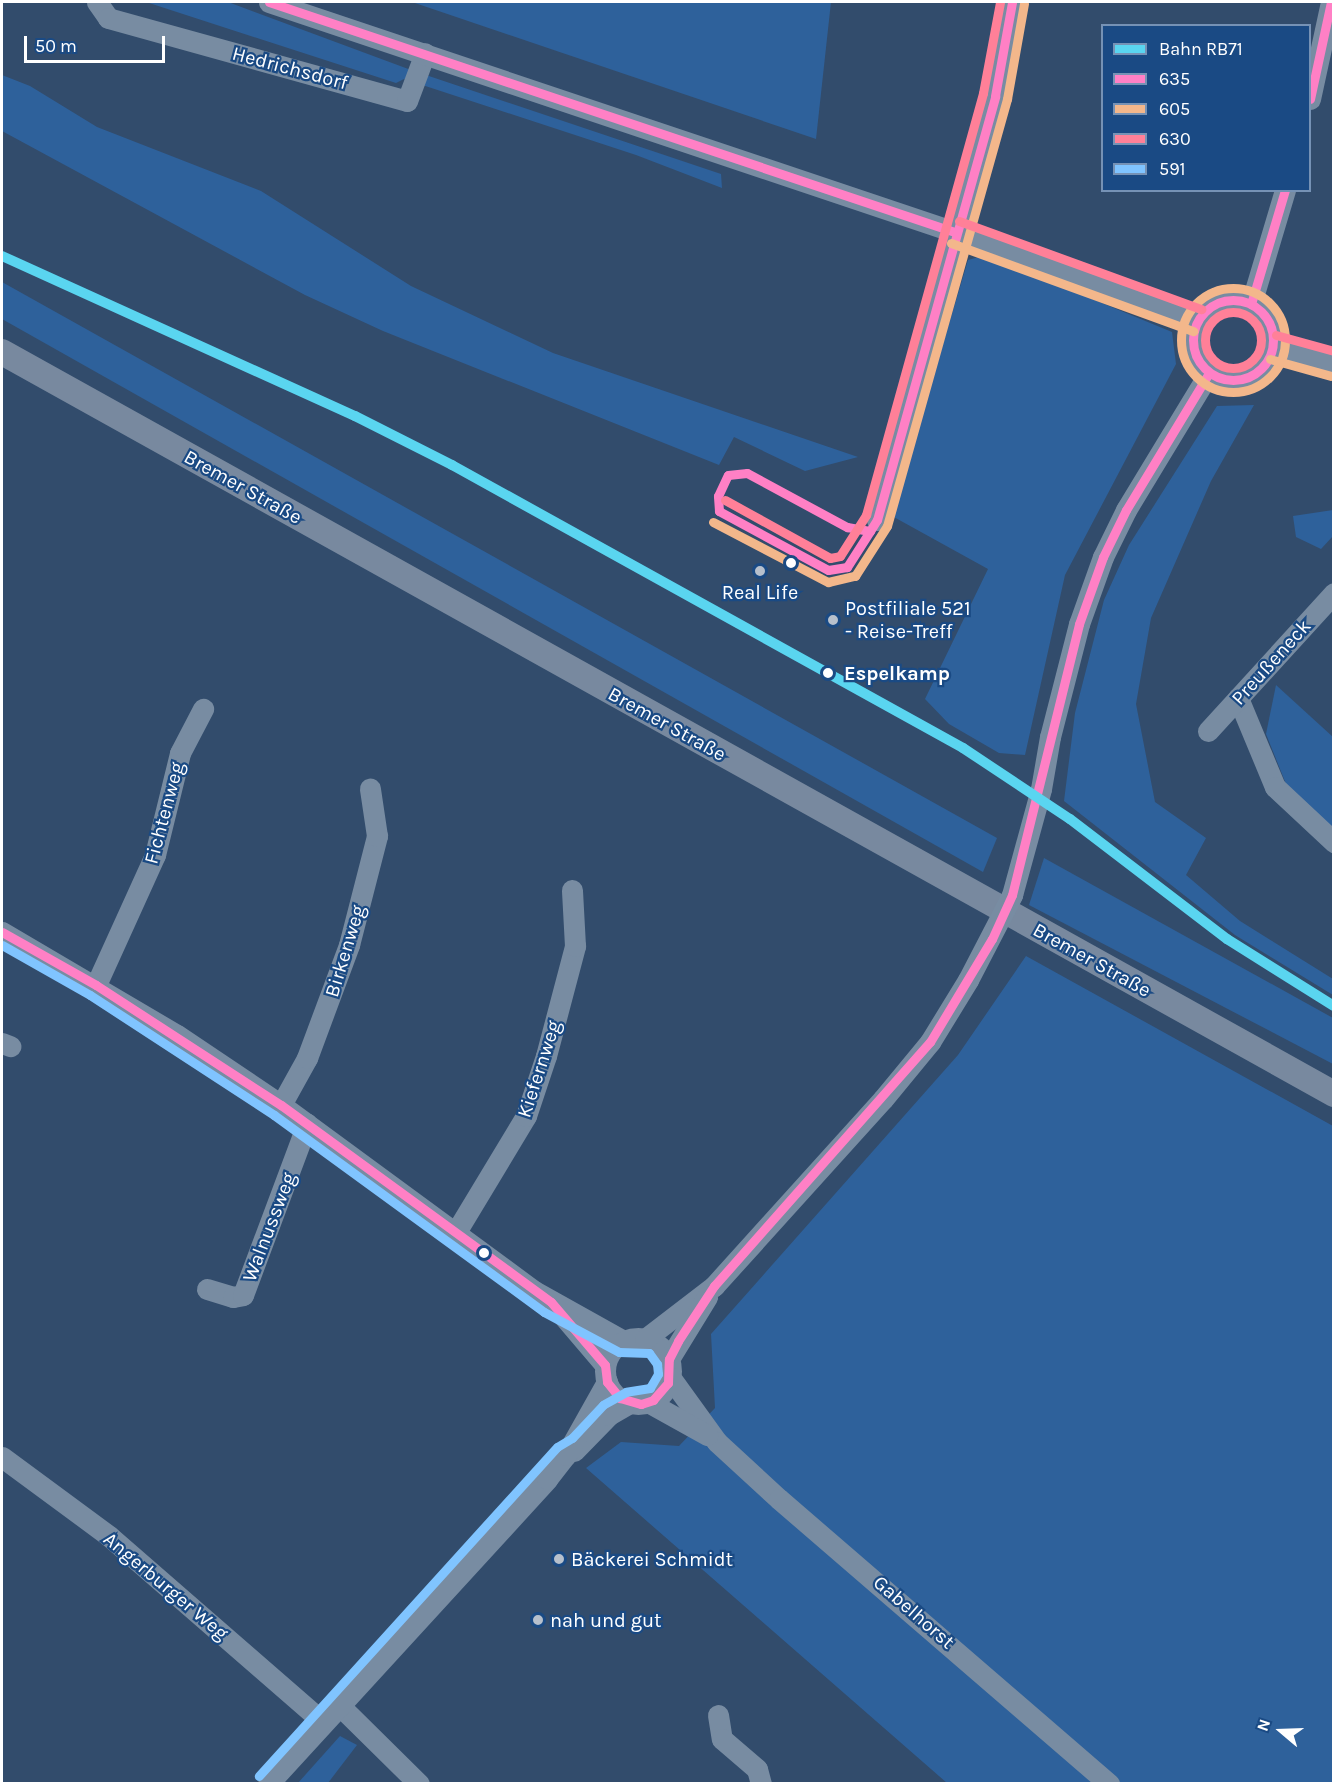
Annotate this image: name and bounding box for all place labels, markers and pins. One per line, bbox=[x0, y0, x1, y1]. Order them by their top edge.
unlabelled marker bbox=[785, 557, 797, 569]
marker: Real Life bbox=[753, 564, 767, 578]
place label: Real Life bbox=[722, 580, 798, 604]
place label: Postfiliale 521 - Reise-Treff bbox=[845, 596, 971, 643]
marker: Postfiliale 521 - Reise-Treff bbox=[826, 613, 840, 627]
place label: Espelkamp bbox=[844, 661, 950, 685]
marker: Espelkamp bbox=[817, 662, 839, 684]
unlabelled marker bbox=[478, 1247, 490, 1259]
place label: Bäckerei Schmidt bbox=[571, 1547, 733, 1571]
marker: Bäckerei Schmidt bbox=[552, 1552, 566, 1566]
place label: nah und gut bbox=[550, 1608, 662, 1632]
marker: nah und gut bbox=[531, 1613, 545, 1627]

